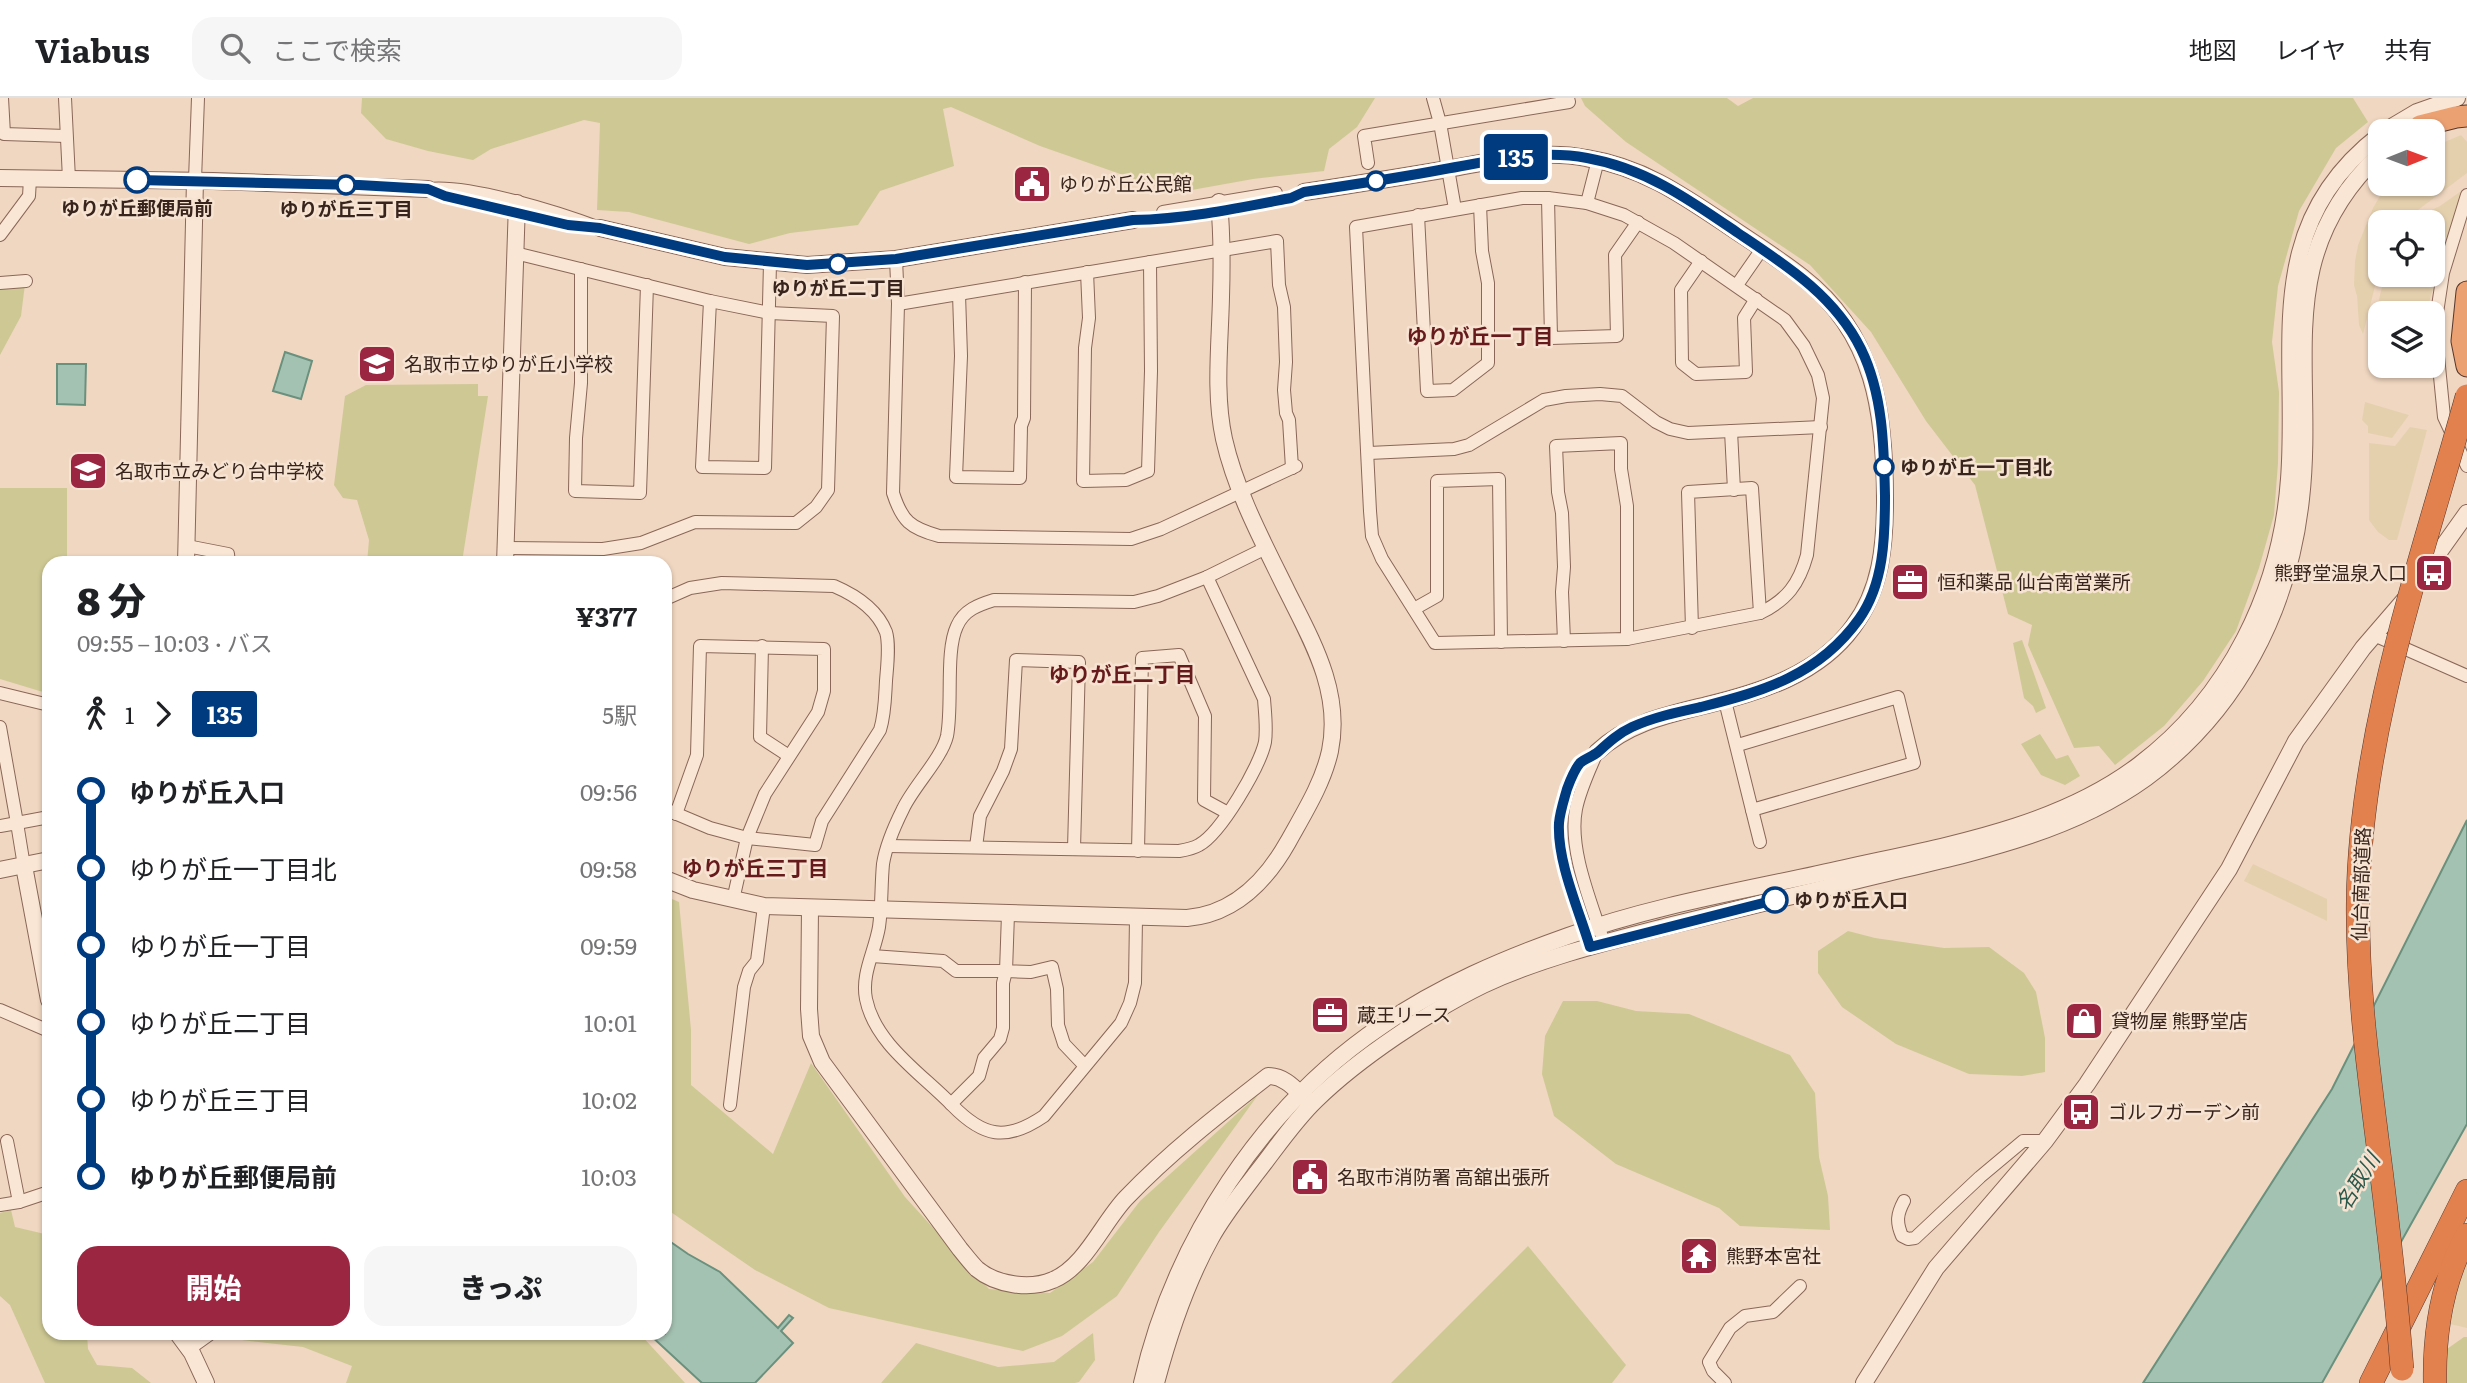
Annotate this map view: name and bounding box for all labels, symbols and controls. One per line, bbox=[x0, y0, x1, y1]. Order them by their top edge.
search box bbox=[192, 17, 682, 80]
text: Viabus bbox=[35, 24, 150, 73]
icon: search bbox=[216, 29, 254, 67]
text: ここで検索 bbox=[272, 29, 402, 68]
text: 地図 bbox=[2189, 31, 2237, 66]
text: レイヤ bbox=[2275, 31, 2346, 66]
text: 共有 bbox=[2384, 31, 2432, 66]
north arrow bbox=[2368, 119, 2445, 196]
map controls bbox=[2368, 119, 2445, 378]
line badge: 135 bbox=[1476, 134, 1556, 180]
text: 135 bbox=[1498, 139, 1534, 174]
public building icon: ゆりが丘公民館 bbox=[1011, 163, 1053, 205]
marker: ゆりが丘郵便局前 bbox=[124, 167, 150, 193]
place label: ゆりが丘公民館 bbox=[1059, 169, 1192, 197]
unlabelled marker bbox=[1366, 171, 1386, 191]
marker: ゆりが丘三丁目 bbox=[336, 175, 356, 195]
place label: ゆりが丘郵便局前 bbox=[61, 193, 213, 221]
place label: ゆりが丘三丁目 bbox=[279, 194, 413, 222]
button: locate bbox=[2368, 210, 2445, 287]
marker: ゆりが丘二丁目 bbox=[828, 254, 848, 274]
place label: ゆりが丘二丁目 bbox=[771, 273, 905, 301]
button: layers bbox=[2368, 301, 2445, 378]
district label: ゆりが丘一丁目 bbox=[1407, 319, 1554, 350]
school or university icon: 名取市立ゆりが丘小学校 bbox=[356, 343, 398, 385]
place label: 名取市立ゆりが丘小学校 bbox=[404, 349, 613, 377]
school or university icon: 名取市立みどり台中学校 bbox=[67, 450, 109, 492]
place label: ゆりが丘一丁目北 bbox=[1900, 452, 2052, 480]
place label: 名取市立みどり台中学校 bbox=[115, 456, 324, 484]
marker: ゆりが丘一丁目北 bbox=[1874, 457, 1894, 477]
bus stop icon: 熊野堂温泉入口 bbox=[2413, 552, 2455, 594]
place label: 熊野堂温泉入口 bbox=[2274, 558, 2407, 586]
office icon: 恒和薬品 仙台南営業所 bbox=[1889, 561, 1931, 603]
place label: 恒和薬品 仙台南営業所 bbox=[1937, 567, 2131, 595]
text: 8 分 bbox=[77, 570, 146, 627]
text: ¥377 bbox=[575, 596, 637, 635]
text: 09:55 – 10:03 · バス bbox=[77, 625, 273, 659]
district label: ゆりが丘二丁目 bbox=[1049, 657, 1196, 688]
icon: walk bbox=[77, 695, 115, 733]
icon: forward bbox=[144, 695, 182, 733]
text: 135 bbox=[206, 696, 243, 731]
text: 1 bbox=[125, 697, 134, 731]
text: 5駅 bbox=[602, 697, 637, 731]
text: ゆりが丘入口 bbox=[129, 771, 285, 810]
text: 09:56 bbox=[580, 774, 637, 808]
street label: 仙台南部道路 bbox=[2344, 827, 2376, 941]
text: ゆりが丘一丁目北 bbox=[129, 848, 337, 887]
text: 09:58 bbox=[580, 851, 637, 885]
district label: ゆりが丘三丁目 bbox=[682, 851, 829, 882]
place label: ゆりが丘入口 bbox=[1794, 885, 1908, 913]
marker: ゆりが丘入口 bbox=[1762, 887, 1788, 913]
text: ゆりが丘一丁目 bbox=[129, 925, 311, 964]
text: 09:59 bbox=[580, 928, 637, 962]
office icon: 蔵王リース bbox=[1309, 994, 1351, 1036]
place label: 蔵王リース bbox=[1357, 1000, 1451, 1028]
shop icon: 貸物屋 熊野堂店 bbox=[2063, 1000, 2105, 1042]
text: ゆりが丘二丁目 bbox=[129, 1002, 311, 1041]
text: 10:01 bbox=[584, 1005, 637, 1039]
place label: 貸物屋 熊野堂店 bbox=[2111, 1006, 2248, 1034]
text: ゆりが丘三丁目 bbox=[129, 1079, 311, 1118]
text: 10:02 bbox=[582, 1082, 637, 1116]
bus stop icon: ゴルフガーデン前 bbox=[2060, 1091, 2102, 1133]
place label: ゴルフガーデン前 bbox=[2108, 1097, 2260, 1125]
water label: 名取川 bbox=[2326, 1144, 2387, 1216]
text: ゆりが丘郵便局前 bbox=[129, 1156, 337, 1195]
public building icon: 名取市消防署 高舘出張所 bbox=[1289, 1156, 1331, 1198]
text: 10:03 bbox=[581, 1159, 637, 1193]
place label: 名取市消防署 高舘出張所 bbox=[1337, 1162, 1550, 1190]
temple icon: 熊野本宮社 bbox=[1678, 1235, 1720, 1277]
place label: 熊野本宮社 bbox=[1726, 1241, 1821, 1269]
button: 開始 bbox=[77, 1246, 350, 1326]
button: きっぷ bbox=[364, 1246, 637, 1326]

